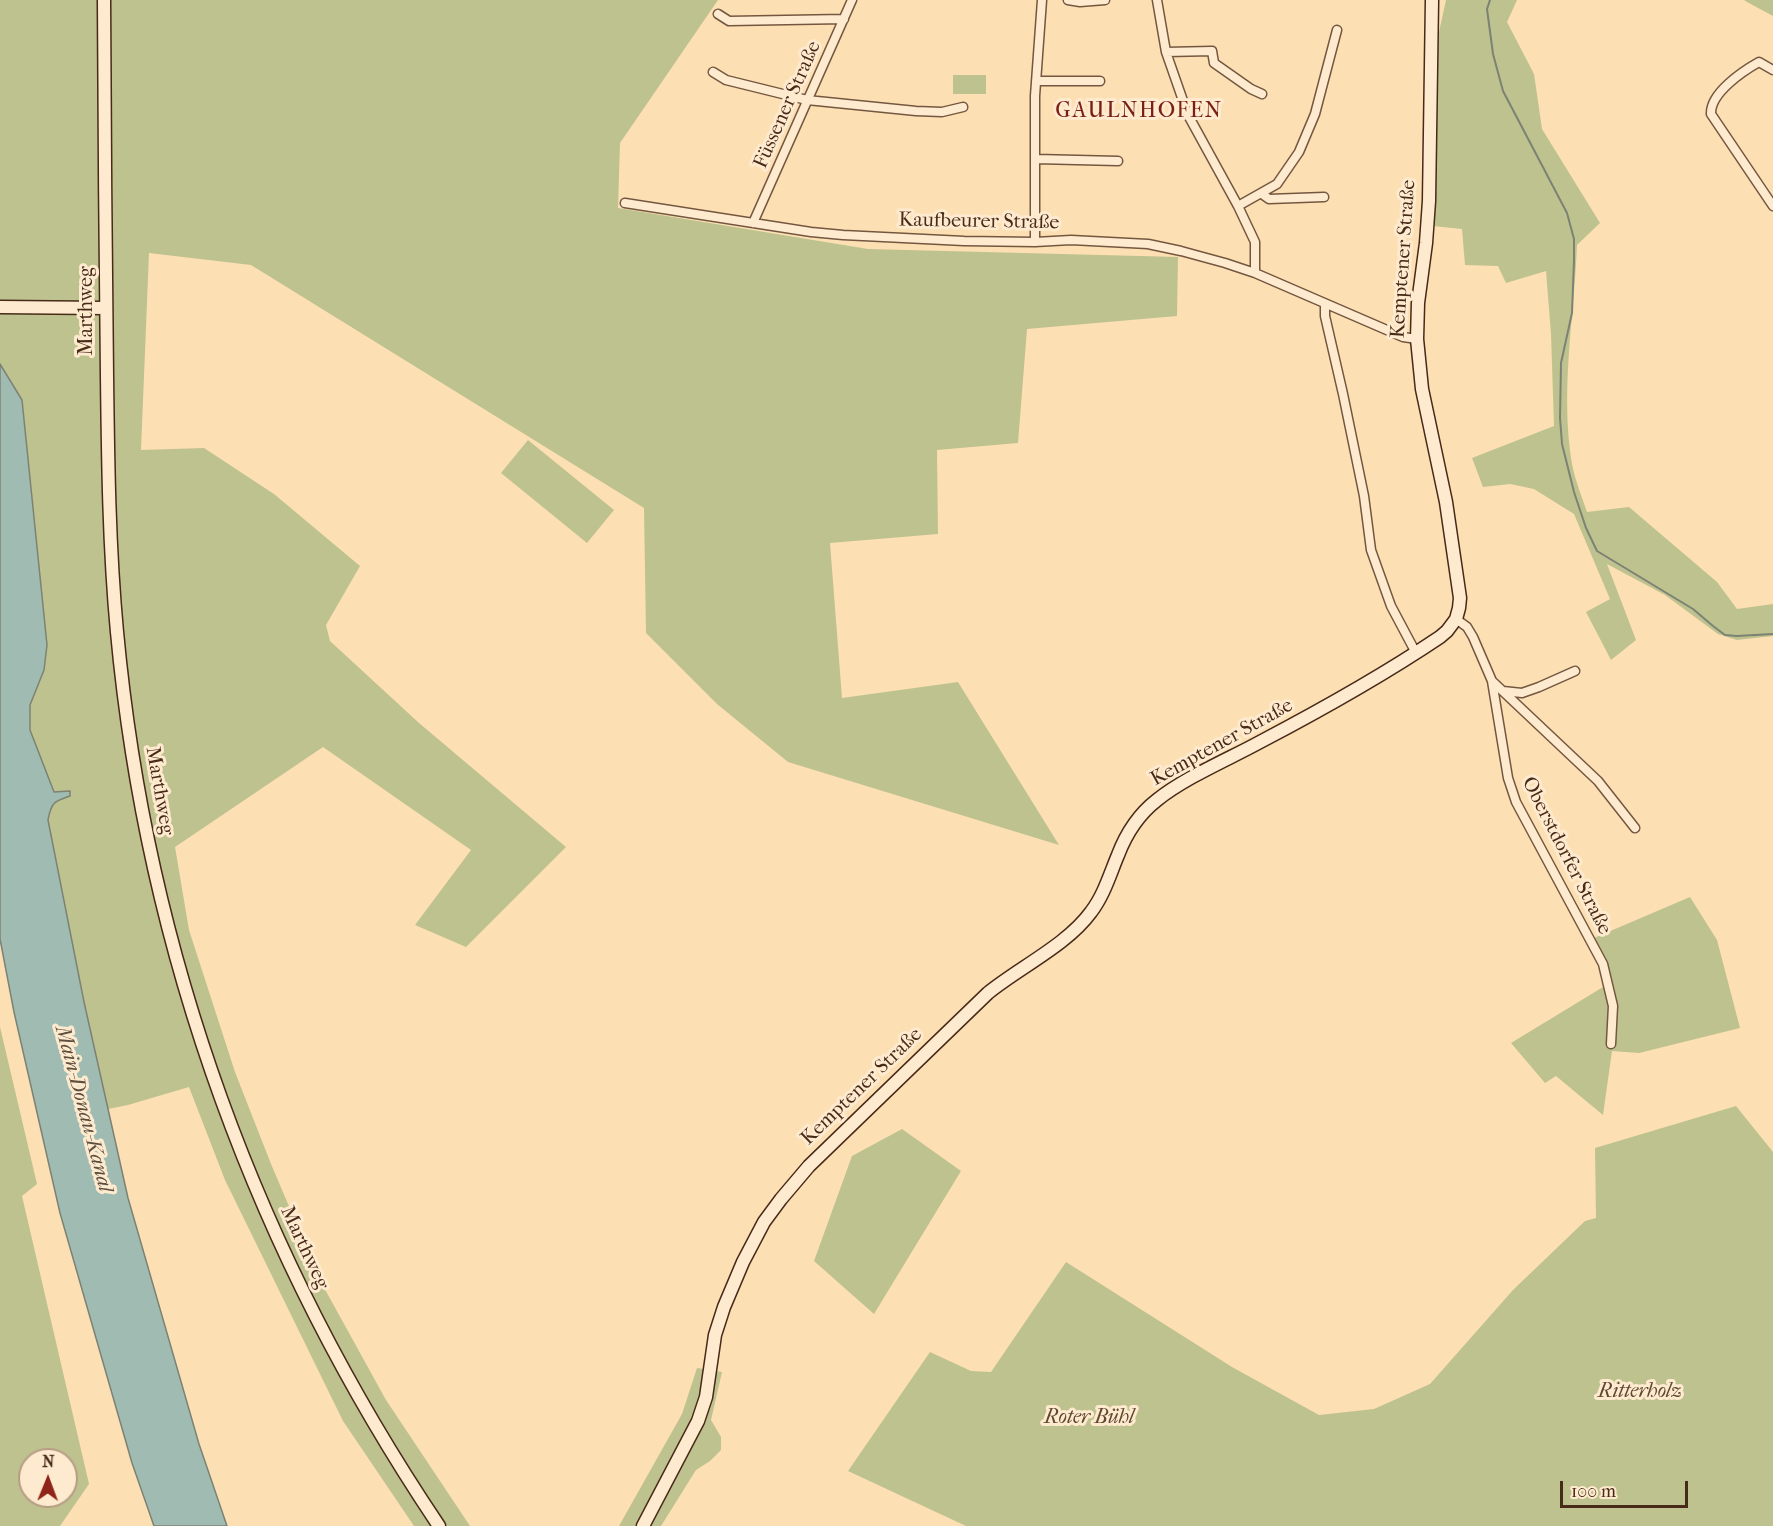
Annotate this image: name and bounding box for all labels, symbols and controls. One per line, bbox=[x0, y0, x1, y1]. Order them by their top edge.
street label: Füssener Straße bbox=[749, 38, 827, 172]
district label: GAULNHOFEN bbox=[1055, 99, 1223, 125]
street label: Kemptener Straße bbox=[1386, 179, 1422, 339]
street label: Kaufbeurer Straße bbox=[898, 209, 1060, 235]
street label: Marthweg bbox=[75, 266, 99, 356]
street label: Kemptener Straße bbox=[1147, 694, 1297, 792]
street label: Marthweg bbox=[139, 745, 179, 837]
street label: Oberstdorfer Straße bbox=[1516, 773, 1616, 939]
water label: Main-Donau-Kanal bbox=[49, 1023, 117, 1195]
street label: Kemptener Straße bbox=[797, 1023, 927, 1151]
street label: Marthweg bbox=[274, 1203, 334, 1293]
park label: Ritterholz bbox=[1598, 1380, 1682, 1404]
park label: Roter Bühl bbox=[1044, 1406, 1134, 1430]
north arrow bbox=[18, 1448, 78, 1508]
text: N bbox=[42, 1452, 55, 1471]
scale bar bbox=[1563, 1469, 1690, 1507]
text: 100 m bbox=[1571, 1481, 1616, 1502]

